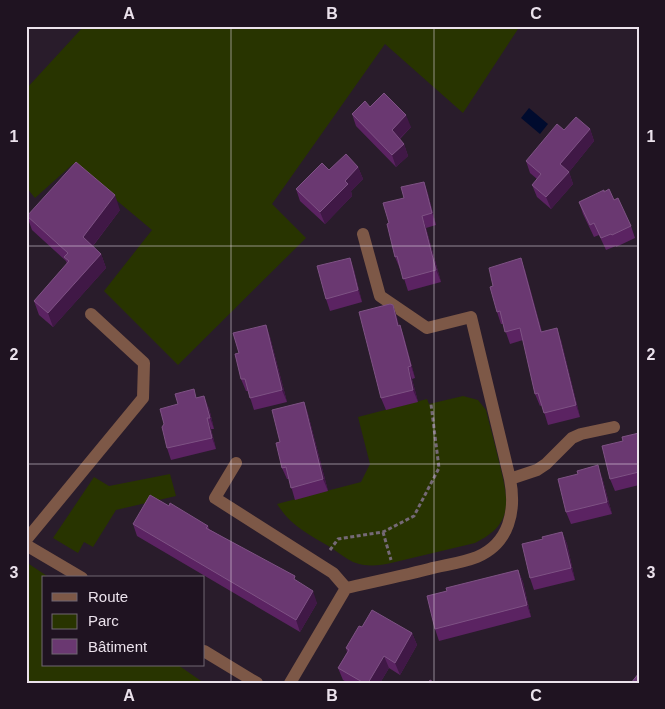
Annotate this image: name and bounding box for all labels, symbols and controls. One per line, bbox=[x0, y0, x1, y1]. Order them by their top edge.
text: A bbox=[123, 5, 135, 22]
text: B bbox=[326, 5, 338, 22]
text: C bbox=[530, 5, 542, 22]
text: 1 bbox=[10, 128, 19, 145]
text: 1 bbox=[647, 128, 656, 145]
text: 2 bbox=[10, 346, 19, 363]
text: 2 bbox=[647, 346, 656, 363]
text: 3 bbox=[10, 564, 19, 581]
text: 3 bbox=[647, 564, 656, 581]
legend bbox=[42, 576, 205, 666]
text: Route bbox=[88, 588, 128, 605]
text: Parc bbox=[88, 612, 119, 629]
text: Bâtiment bbox=[88, 638, 148, 655]
text: A bbox=[123, 687, 135, 704]
text: B bbox=[326, 687, 338, 704]
text: C bbox=[530, 687, 542, 704]

